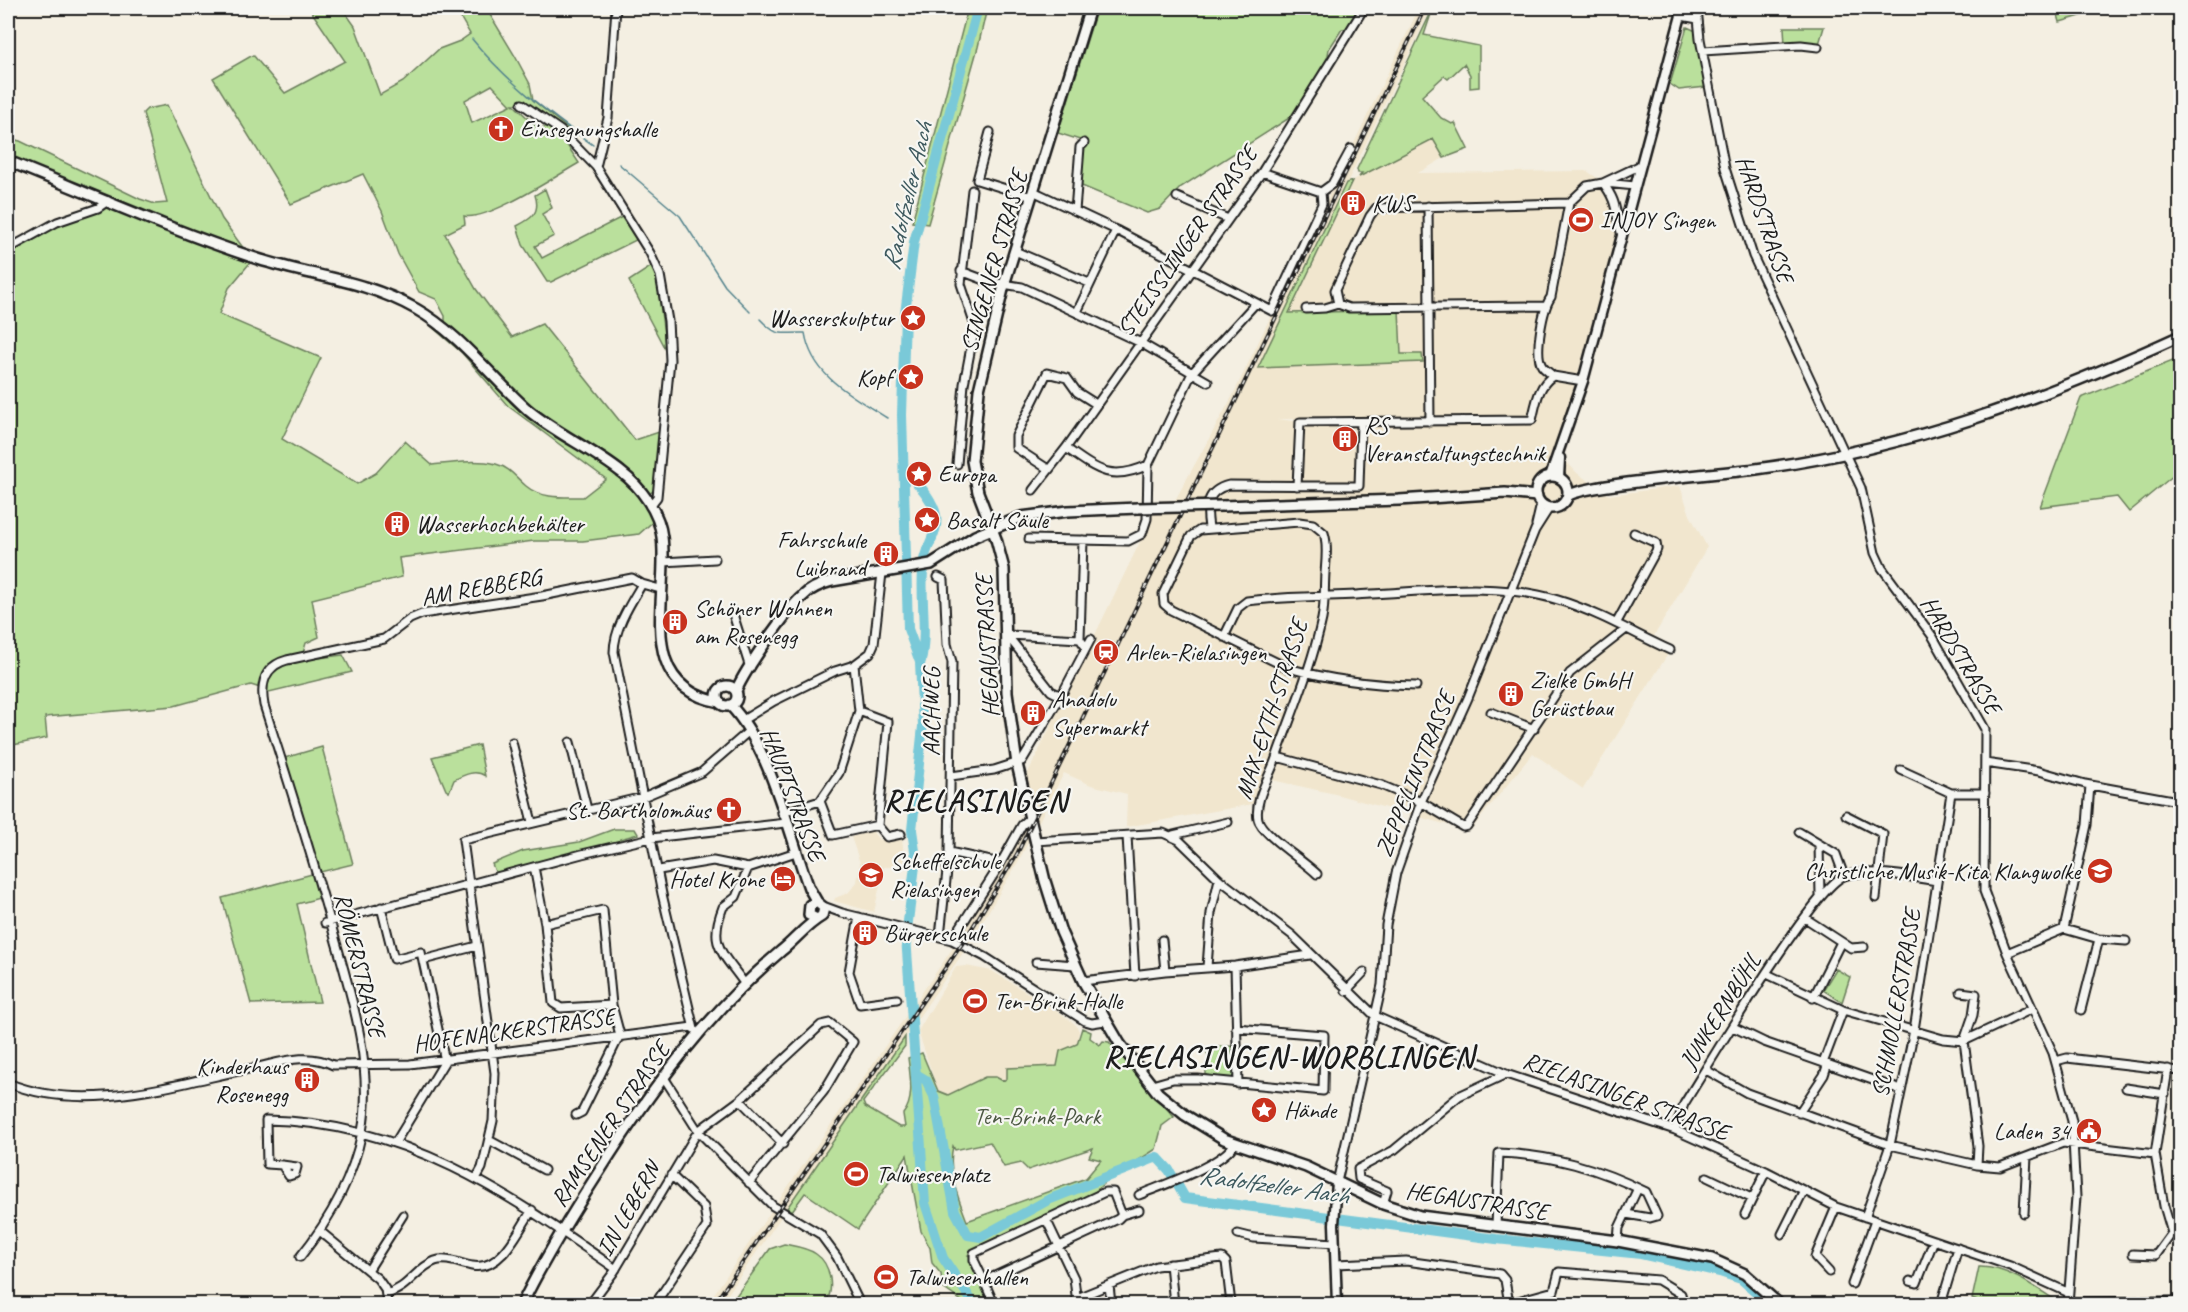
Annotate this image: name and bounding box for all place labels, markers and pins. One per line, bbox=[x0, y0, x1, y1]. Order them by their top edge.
church icon: Einsegnungshalle bbox=[486, 114, 516, 144]
place label: Einsegnungshalle bbox=[520, 114, 659, 144]
building icon: KWS bbox=[1338, 188, 1368, 218]
place label: KWS bbox=[1372, 188, 1416, 218]
sports icon: INJOY Singen bbox=[1566, 205, 1596, 235]
place label: INJOY Singen bbox=[1600, 205, 1716, 235]
place label: Wasserskulptur bbox=[769, 303, 896, 333]
place icon: Wasserskulptur bbox=[898, 303, 928, 333]
place label: Kopf bbox=[857, 362, 897, 392]
place icon: Kopf bbox=[896, 362, 926, 392]
place label: RS Veranstaltungstechnik bbox=[1364, 410, 1548, 468]
building icon: RS Veranstaltungstechnik bbox=[1330, 424, 1360, 454]
place icon: Europa bbox=[904, 459, 934, 489]
place label: Europa bbox=[938, 459, 998, 489]
place icon: Basalt Säule bbox=[912, 505, 942, 535]
place label: Basalt Säule bbox=[946, 505, 1050, 535]
building icon: Wasserhochbehälter bbox=[382, 509, 412, 539]
place label: Wasserhochbehälter bbox=[416, 509, 586, 539]
place label: Fahrschule Luibrand bbox=[777, 525, 870, 583]
building icon: Fahrschule Luibrand bbox=[871, 539, 901, 569]
place label: Schöner Wohnen am Rosenegg bbox=[694, 593, 832, 651]
building icon: Schöner Wohnen am Rosenegg bbox=[660, 607, 690, 637]
station icon: Arlen-Rielasingen bbox=[1091, 637, 1121, 667]
place label: Arlen-Rielasingen bbox=[1126, 637, 1267, 667]
place label: Zielke GmbH Gerüstbau bbox=[1530, 665, 1634, 723]
building icon: Zielke GmbH Gerüstbau bbox=[1496, 679, 1526, 709]
place label: Anadolu Supermarkt bbox=[1052, 684, 1149, 742]
building icon: Anadolu Supermarkt bbox=[1018, 698, 1048, 728]
place label: St. Bartholomäus bbox=[566, 795, 713, 825]
church icon: St. Bartholomäus bbox=[714, 795, 744, 825]
place label: Scheffelschule Rielasingen bbox=[890, 846, 1003, 904]
place label: Christliche Musik-Kita Klangwolke bbox=[1804, 856, 2082, 886]
school or university icon: Christliche Musik-Kita Klangwolke bbox=[2085, 856, 2115, 886]
school or university icon: Scheffelschule Rielasingen bbox=[856, 860, 886, 890]
place label: Hotel Krone bbox=[669, 864, 766, 894]
hotel icon: Hotel Krone bbox=[768, 864, 798, 894]
building icon: Bürgerschule bbox=[850, 918, 880, 948]
place label: Bürgerschule bbox=[884, 918, 989, 948]
sports icon: Ten-Brink-Halle bbox=[960, 986, 990, 1016]
place label: Ten-Brink-Halle bbox=[994, 986, 1124, 1016]
place label: Kinderhaus Rosenegg bbox=[197, 1051, 290, 1109]
building icon: Kinderhaus Rosenegg bbox=[292, 1065, 322, 1095]
place icon: Hände bbox=[1249, 1095, 1279, 1125]
place label: Hände bbox=[1284, 1095, 1338, 1125]
place label: Laden 34 bbox=[1994, 1116, 2072, 1146]
public building icon: Laden 34 bbox=[2074, 1116, 2104, 1146]
sports icon: Talwiesenplatz bbox=[841, 1159, 871, 1189]
place label: Talwiesenplatz bbox=[876, 1159, 992, 1189]
sports icon: Talwiesenhallen bbox=[871, 1262, 901, 1292]
place label: Talwiesenhallen bbox=[906, 1262, 1028, 1292]

